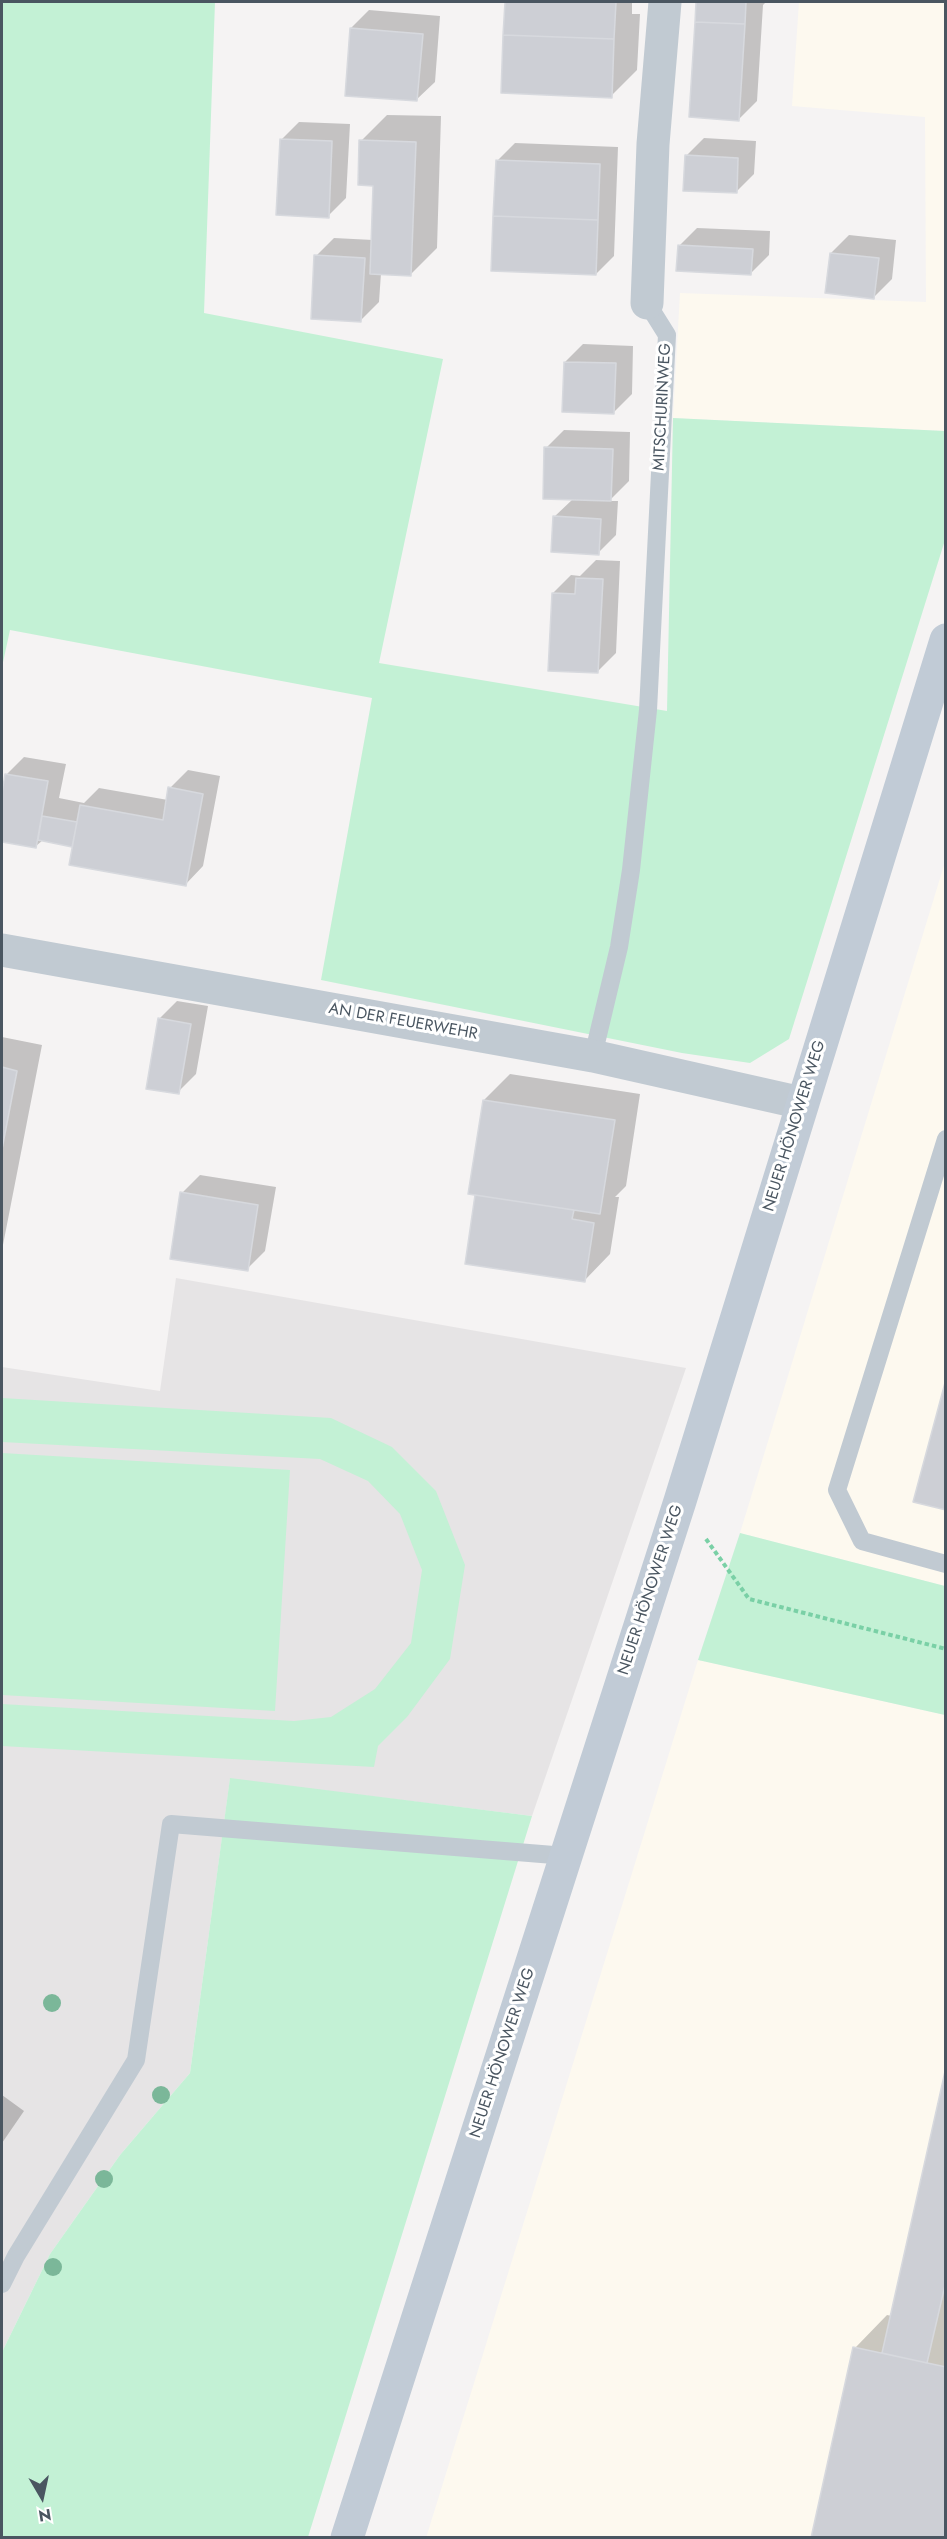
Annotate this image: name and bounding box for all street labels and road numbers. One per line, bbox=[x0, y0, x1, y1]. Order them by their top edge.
street label: MITSCHURINWEG bbox=[650, 343, 676, 471]
street label: AN DER FEUERWEHR bbox=[327, 999, 479, 1045]
street label: NEUER HÖNOWER WEG bbox=[760, 1038, 830, 1214]
street label: NEUER HÖNOWER WEG bbox=[614, 1502, 688, 1678]
street label: NEUER HÖNOWER WEG bbox=[466, 1965, 540, 2141]

